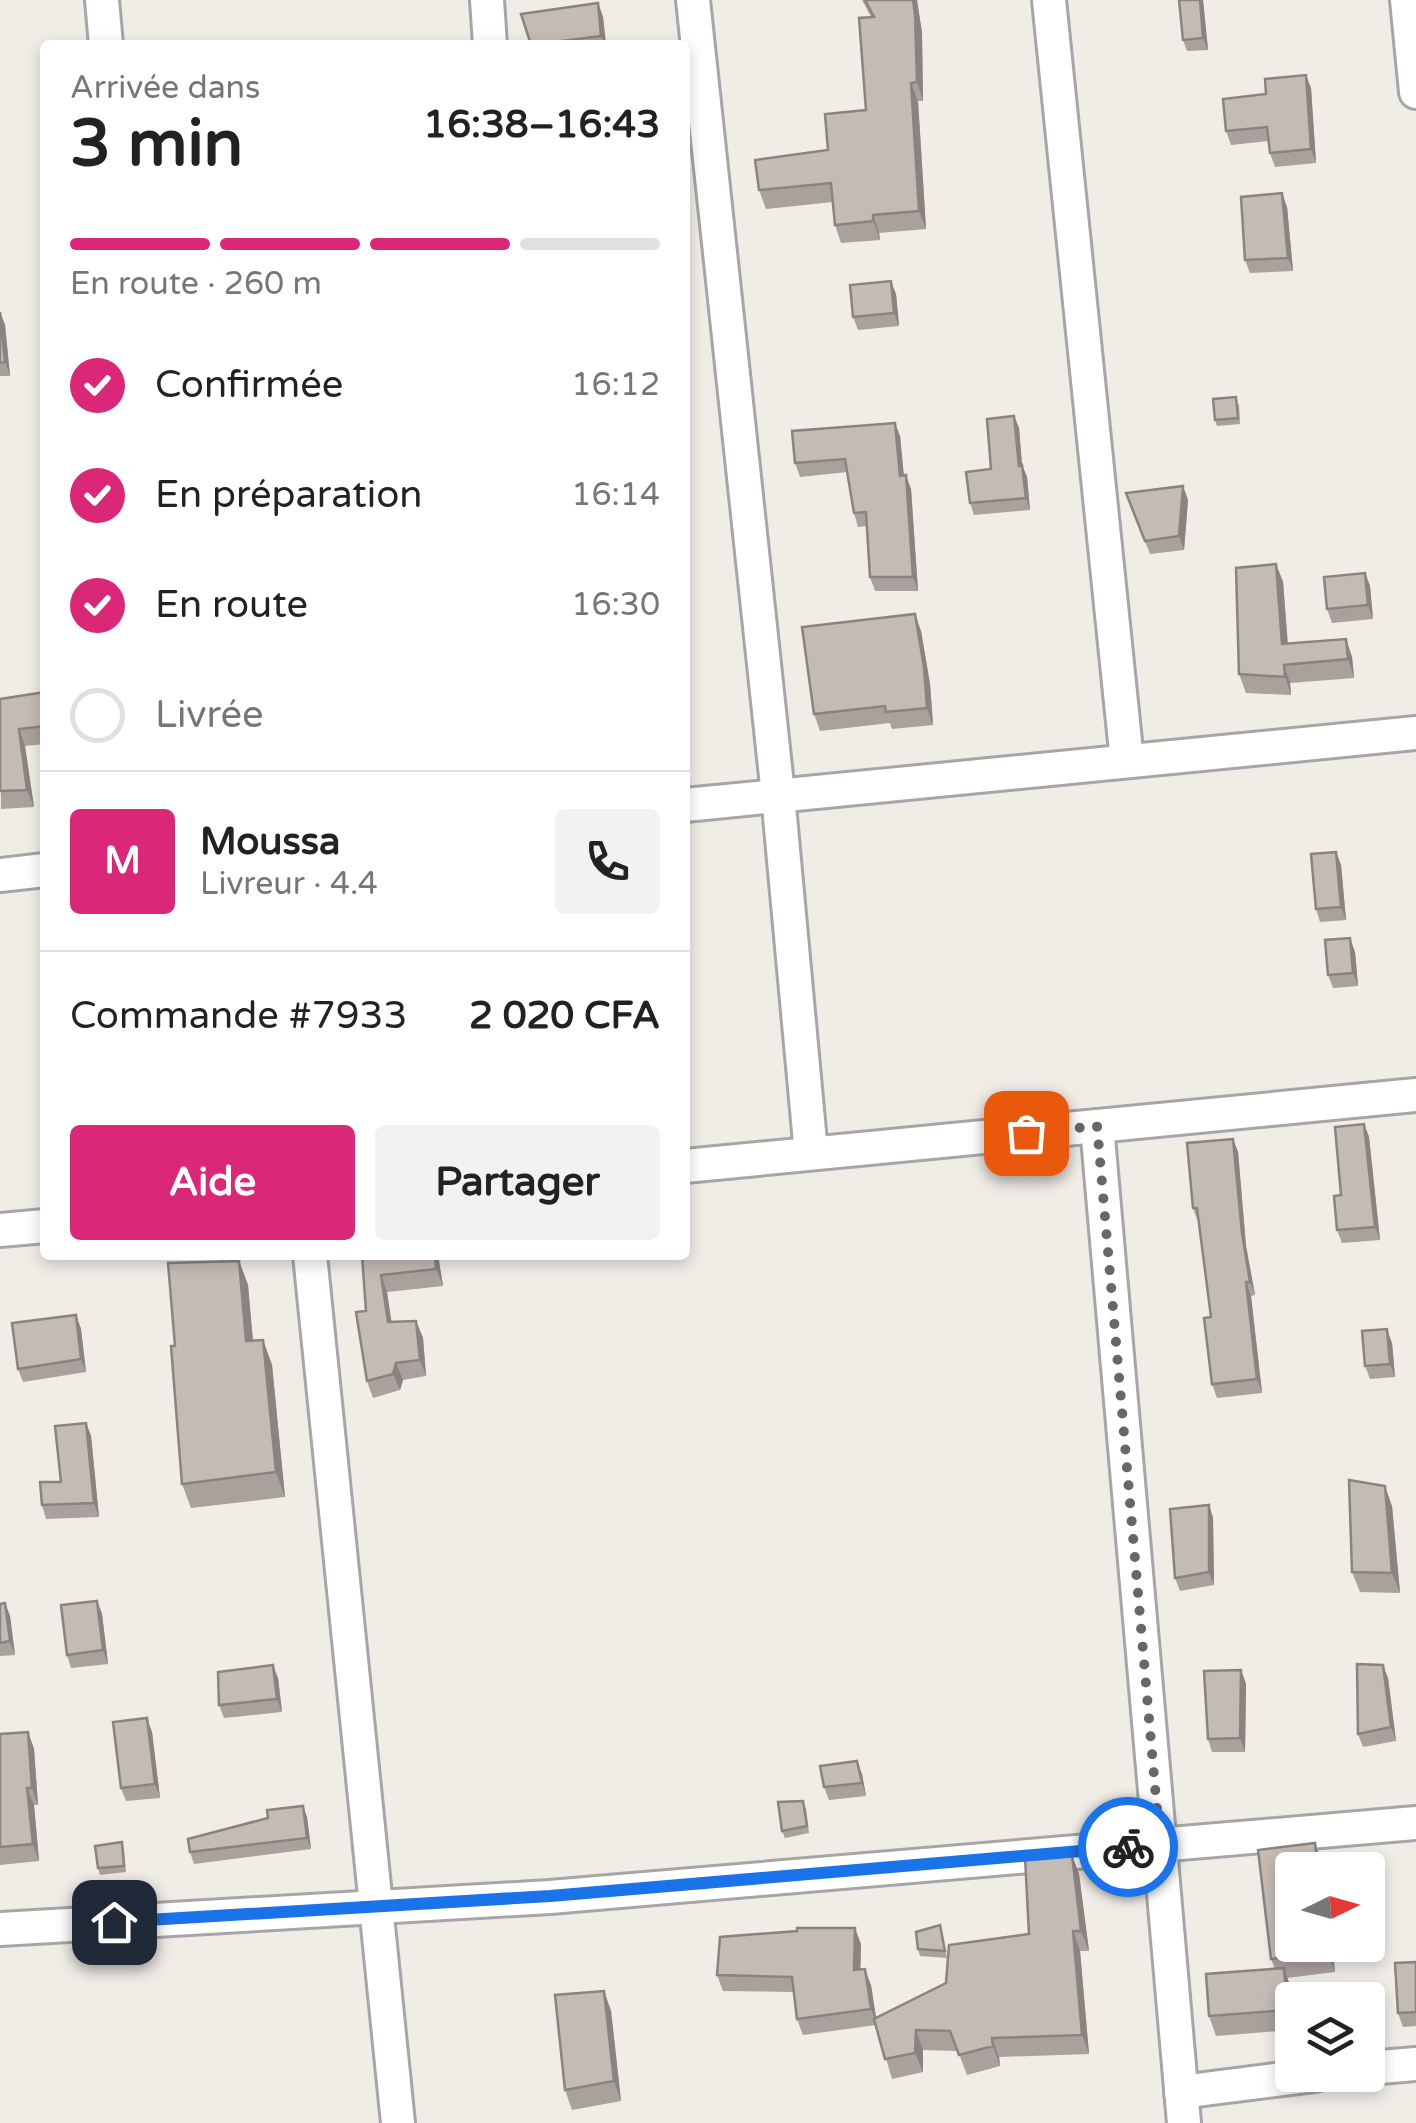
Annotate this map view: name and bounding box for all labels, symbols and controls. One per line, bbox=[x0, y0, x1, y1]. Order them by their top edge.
text: Arrivée dans bbox=[70, 69, 260, 107]
text: 16:38–16:43 bbox=[423, 102, 660, 148]
text: 3 min bbox=[70, 105, 243, 184]
text: En route · 260 m bbox=[70, 265, 322, 303]
icon: check bbox=[70, 358, 125, 413]
text: Confirmée bbox=[155, 362, 343, 408]
text: 16:12 bbox=[571, 366, 660, 404]
icon: check bbox=[70, 468, 125, 523]
text: En préparation bbox=[155, 472, 422, 518]
text: 16:14 bbox=[571, 476, 660, 514]
icon: check bbox=[70, 578, 125, 633]
text: En route bbox=[155, 582, 308, 628]
text: 16:30 bbox=[571, 586, 660, 624]
text: Livrée bbox=[155, 692, 264, 738]
button: phone bbox=[555, 809, 660, 914]
text: Moussa bbox=[200, 819, 340, 865]
text: M bbox=[104, 838, 141, 884]
text: Livreur · 4.4 bbox=[200, 865, 378, 903]
text: Commande #7933 bbox=[70, 993, 407, 1039]
text: 2 020 CFA bbox=[469, 993, 660, 1039]
pin bbox=[984, 1091, 1069, 1176]
icon: bag bbox=[999, 1106, 1054, 1161]
button: Aide bbox=[70, 1125, 355, 1240]
button: Partager bbox=[375, 1125, 660, 1240]
courier bbox=[1078, 1797, 1178, 1897]
icon: bike bbox=[1101, 1820, 1156, 1875]
north arrow bbox=[1275, 1852, 1385, 1962]
map controls bbox=[1275, 1852, 1385, 2092]
pin bbox=[72, 1880, 157, 1965]
icon: home bbox=[87, 1895, 142, 1950]
button: layers bbox=[1275, 1982, 1385, 2092]

